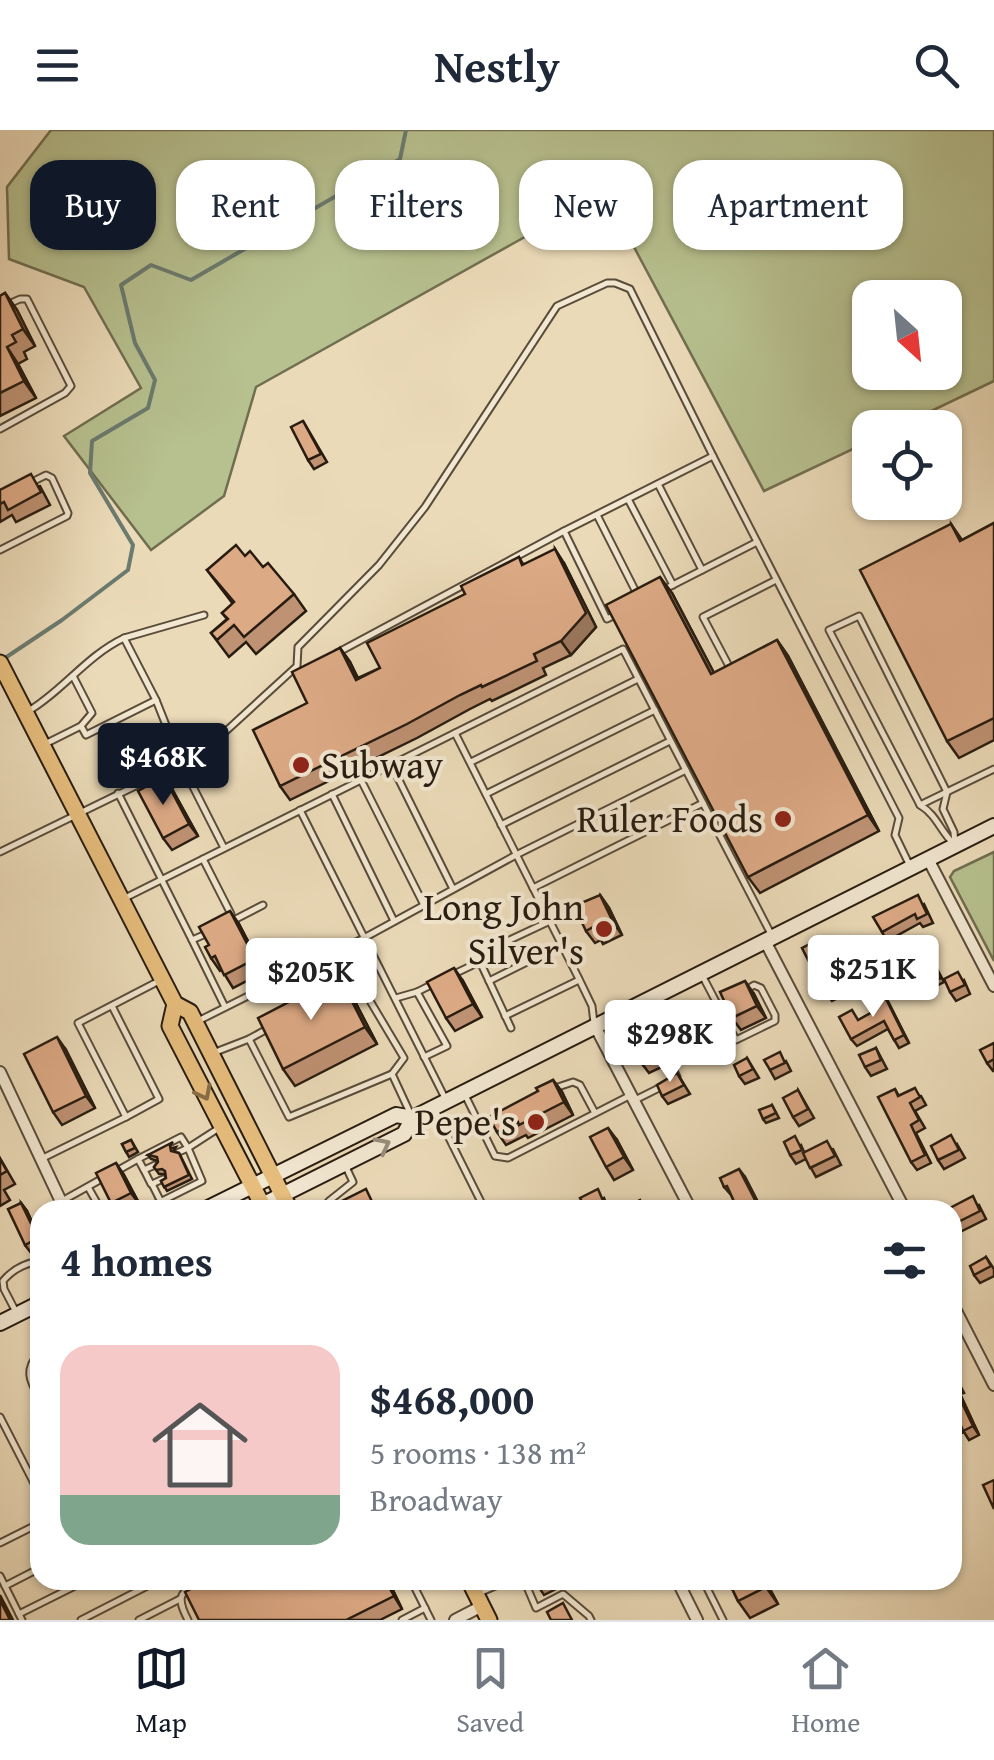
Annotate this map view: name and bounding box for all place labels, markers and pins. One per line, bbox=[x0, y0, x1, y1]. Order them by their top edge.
pin: $468K bbox=[93, 723, 233, 808]
place label: Subway bbox=[321, 736, 443, 792]
marker: Subway bbox=[290, 754, 312, 776]
place label: Ruler Foods bbox=[577, 790, 763, 846]
marker: Ruler Foods bbox=[772, 808, 794, 830]
place label: Long John Silver's bbox=[423, 878, 584, 978]
marker: Long John Silver's bbox=[593, 918, 615, 940]
pin: $251K bbox=[803, 935, 943, 1020]
pin: $205K bbox=[241, 938, 381, 1023]
pin: $298K bbox=[600, 1000, 740, 1085]
place label: Pepe's bbox=[415, 1093, 516, 1149]
marker: Pepe's bbox=[525, 1111, 547, 1133]

